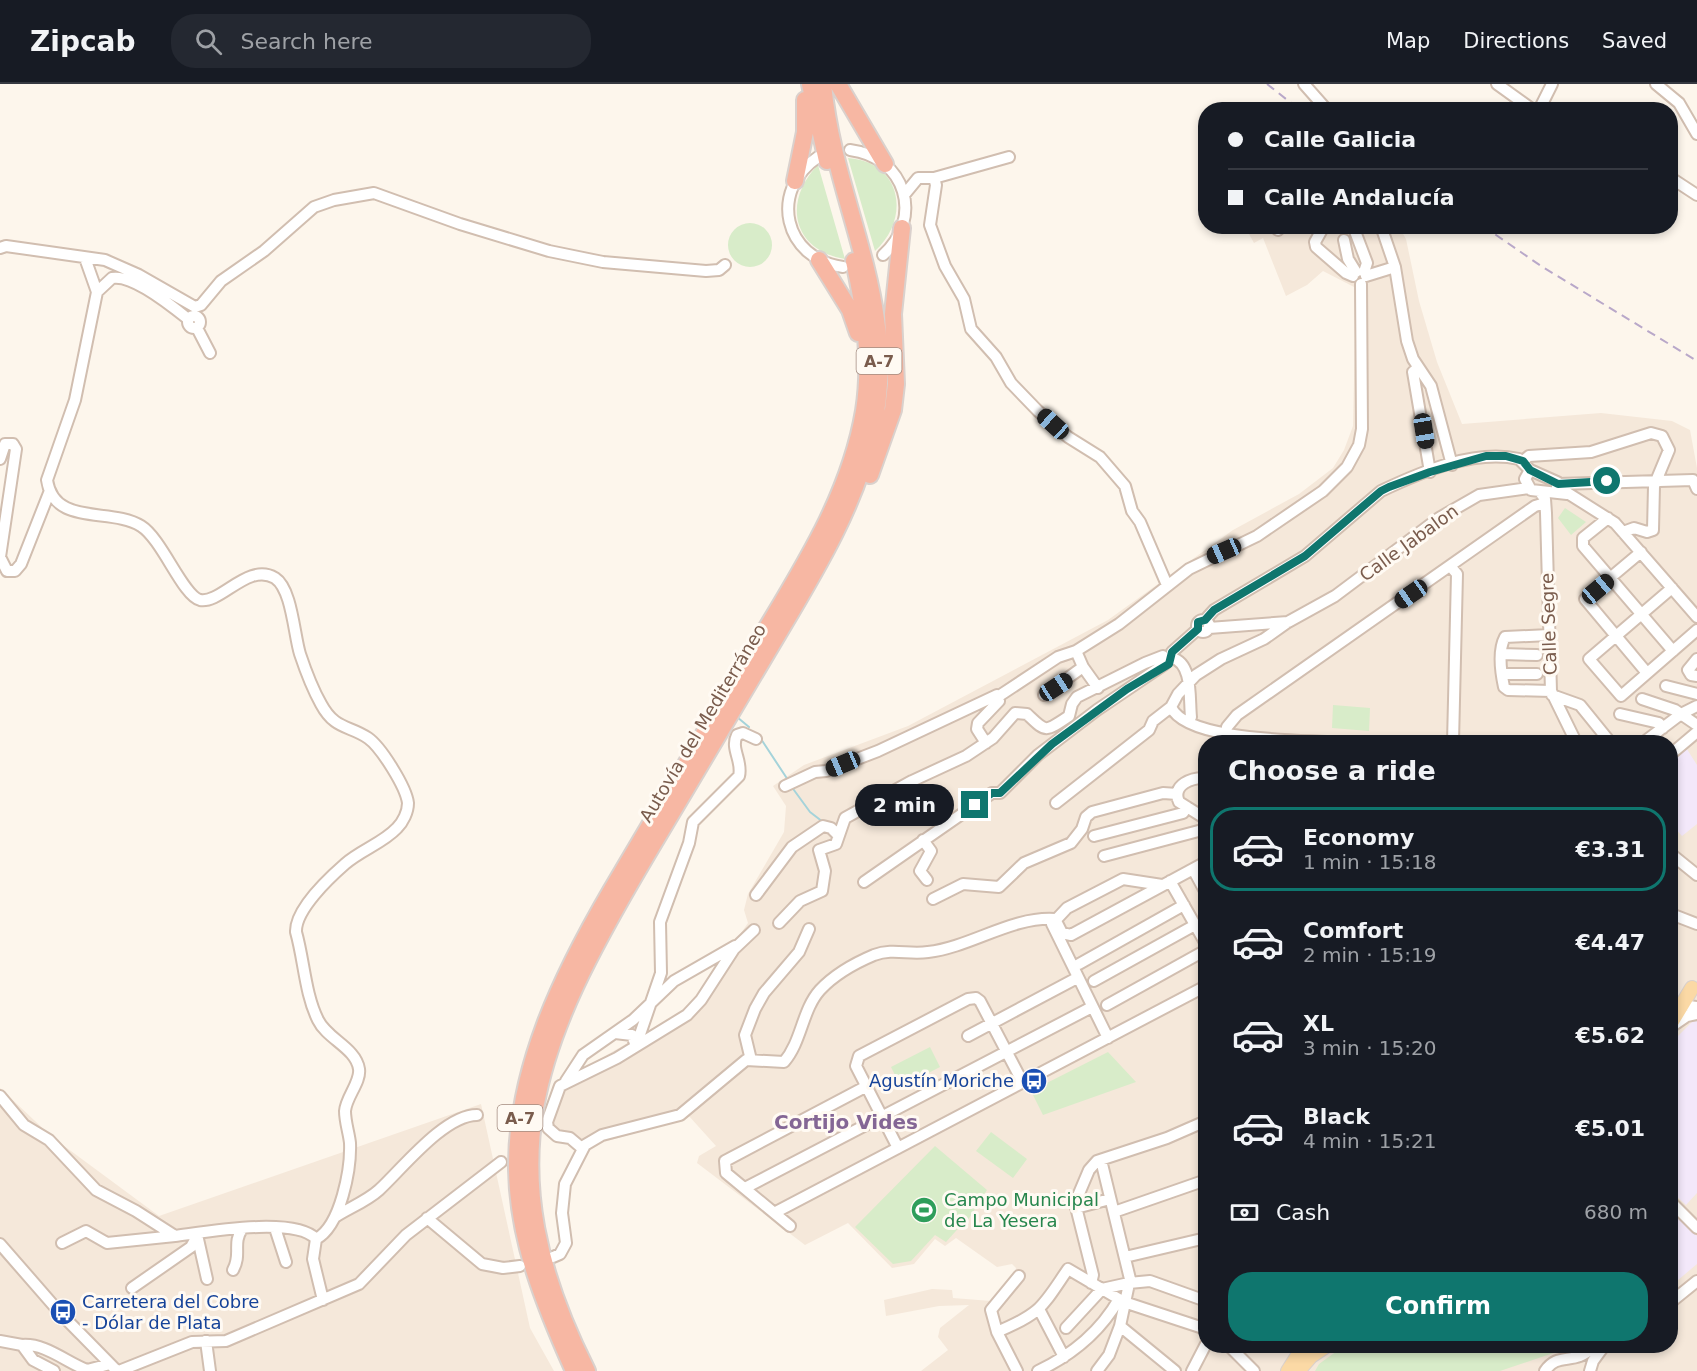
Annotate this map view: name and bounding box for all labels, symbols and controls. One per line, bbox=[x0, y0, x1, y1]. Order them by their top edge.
search box bbox=[171, 14, 591, 68]
text: Zipcab bbox=[30, 25, 135, 58]
icon: search bbox=[192, 25, 225, 58]
text: Search here bbox=[240, 29, 373, 54]
text: Map bbox=[1386, 29, 1430, 53]
text: Directions bbox=[1463, 29, 1569, 53]
text: Saved bbox=[1602, 29, 1667, 53]
text: Calle Galicia bbox=[1264, 127, 1416, 152]
text: Calle Andalucía bbox=[1264, 185, 1455, 210]
road number: A-7 bbox=[856, 348, 902, 374]
car bbox=[1034, 405, 1072, 443]
car bbox=[1412, 412, 1436, 450]
route start bbox=[1593, 467, 1620, 494]
street label: Calle Jabalon bbox=[1355, 500, 1462, 585]
car bbox=[1204, 535, 1244, 567]
car bbox=[1578, 571, 1618, 607]
street label: Calle Segre bbox=[1536, 572, 1561, 676]
car bbox=[1391, 576, 1431, 612]
street label: Autovía del Mediterráneo bbox=[635, 620, 770, 826]
car bbox=[1036, 670, 1076, 704]
car bbox=[823, 749, 863, 779]
text: Choose a ride bbox=[1228, 755, 1436, 786]
callout: 2 min bbox=[855, 784, 954, 826]
route end bbox=[961, 791, 988, 818]
text: 2 min bbox=[873, 793, 936, 817]
icon: car bbox=[1231, 822, 1285, 876]
text: Economy bbox=[1303, 825, 1414, 850]
text: €3.31 bbox=[1575, 837, 1645, 862]
text: 1 min · 15:18 bbox=[1303, 850, 1437, 874]
icon: car bbox=[1231, 915, 1285, 969]
text: Comfort bbox=[1303, 918, 1403, 943]
text: €4.47 bbox=[1575, 930, 1645, 955]
text: 2 min · 15:19 bbox=[1303, 943, 1437, 967]
icon: car bbox=[1231, 1008, 1285, 1062]
text: XL bbox=[1303, 1011, 1334, 1036]
text: €5.62 bbox=[1575, 1023, 1645, 1048]
text: 3 min · 15:20 bbox=[1303, 1036, 1437, 1060]
bus stop icon: Agustín Moriche bbox=[1019, 1066, 1049, 1096]
place label: Agustín Moriche bbox=[869, 1070, 1014, 1091]
icon: car bbox=[1231, 1101, 1285, 1155]
text: Black bbox=[1303, 1104, 1370, 1129]
road number: A-7 bbox=[498, 1105, 542, 1131]
district label: Cortijo Vides bbox=[774, 1110, 918, 1134]
text: €5.01 bbox=[1575, 1116, 1645, 1141]
text: 4 min · 15:21 bbox=[1303, 1129, 1437, 1153]
place label: Campo Municipal de La Yesera bbox=[944, 1189, 1099, 1231]
sports icon: Campo Municipal de La Yesera bbox=[909, 1195, 939, 1225]
icon: cash bbox=[1228, 1196, 1261, 1229]
text: Cash bbox=[1276, 1200, 1330, 1225]
text: 680 m bbox=[1584, 1200, 1648, 1224]
button: Confirm bbox=[1228, 1272, 1648, 1341]
place label: Carretera del Cobre - Dólar de Plata bbox=[82, 1291, 259, 1333]
bus stop icon: Carretera del Cobre - Dólar de Plata bbox=[48, 1297, 78, 1327]

